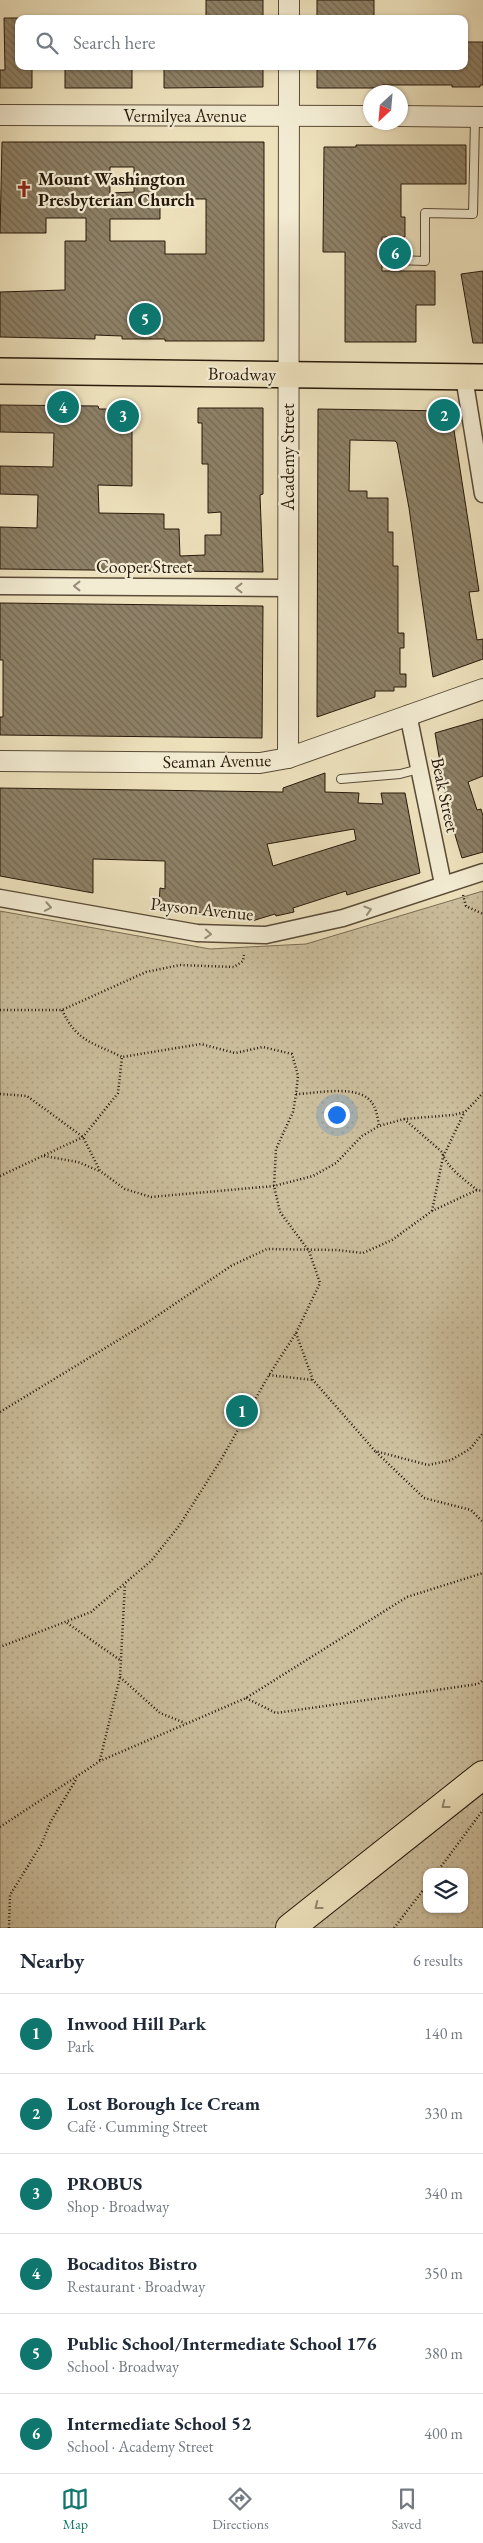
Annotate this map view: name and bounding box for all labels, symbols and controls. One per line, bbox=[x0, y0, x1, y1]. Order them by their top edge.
search box bbox=[15, 15, 468, 70]
icon: search bbox=[33, 29, 61, 57]
text: Search here bbox=[73, 30, 155, 55]
north arrow bbox=[363, 85, 408, 130]
street label: Vermilyea Avenue bbox=[124, 104, 246, 127]
place label: Mount Washington Presbyterian Church bbox=[38, 167, 195, 211]
church icon: Mount Washington Presbyterian Church bbox=[14, 179, 34, 199]
pin: 6 bbox=[379, 234, 411, 272]
pin: 5 bbox=[129, 300, 161, 338]
street label: Broadway bbox=[208, 361, 276, 386]
pin: 4 bbox=[47, 388, 79, 426]
pin: 2 bbox=[428, 396, 460, 434]
pin: 3 bbox=[107, 397, 139, 435]
street label: Academy Street bbox=[276, 403, 299, 512]
street label: Cooper Street bbox=[96, 555, 192, 578]
one-way arrow bbox=[73, 581, 80, 591]
one-way arrow bbox=[235, 582, 243, 593]
street label: Seaman Avenue bbox=[163, 748, 271, 773]
street label: Beak Street bbox=[426, 755, 465, 835]
street label: Payson Avenue bbox=[149, 892, 255, 925]
one-way arrow bbox=[44, 902, 52, 912]
one-way arrow bbox=[363, 906, 371, 916]
one-way arrow bbox=[204, 928, 212, 939]
your location bbox=[324, 1102, 350, 1128]
pin: 1 bbox=[226, 1392, 258, 1430]
one-way arrow bbox=[442, 1800, 451, 1808]
map controls bbox=[423, 1868, 468, 1913]
button: layers bbox=[423, 1868, 468, 1913]
one-way arrow bbox=[314, 1901, 323, 1910]
text: Nearby bbox=[20, 1947, 84, 1974]
text: 6 results bbox=[413, 1950, 463, 1971]
text: Inwood Hill Park bbox=[67, 2011, 206, 2036]
text: 1 bbox=[32, 2023, 40, 2044]
text: 140 m bbox=[424, 2023, 463, 2044]
text: Park bbox=[67, 2036, 94, 2057]
text: Lost Borough Ice Cream bbox=[67, 2091, 260, 2116]
text: 2 bbox=[32, 2103, 40, 2124]
text: 330 m bbox=[424, 2103, 463, 2124]
text: Café · Cumming Street bbox=[67, 2116, 208, 2137]
text: PROBUS bbox=[67, 2171, 142, 2196]
text: 3 bbox=[32, 2183, 40, 2204]
text: 340 m bbox=[424, 2183, 463, 2204]
text: Shop · Broadway bbox=[67, 2196, 169, 2217]
text: Bocaditos Bistro bbox=[67, 2251, 197, 2276]
text: 4 bbox=[32, 2263, 40, 2284]
text: 350 m bbox=[424, 2263, 463, 2284]
text: Restaurant · Broadway bbox=[67, 2276, 205, 2297]
text: Public School/Intermediate School 176 bbox=[67, 2331, 376, 2356]
text: 5 bbox=[32, 2343, 40, 2364]
text: 380 m bbox=[424, 2343, 463, 2364]
text: School · Broadway bbox=[67, 2356, 179, 2377]
text: Intermediate School 52 bbox=[67, 2411, 251, 2436]
text: 6 bbox=[32, 2423, 40, 2444]
text: 400 m bbox=[424, 2423, 463, 2444]
text: School · Academy Street bbox=[67, 2436, 213, 2457]
tab: Map bbox=[61, 2485, 89, 2533]
tab: Directions bbox=[212, 2485, 269, 2533]
tab: Saved bbox=[392, 2485, 422, 2533]

